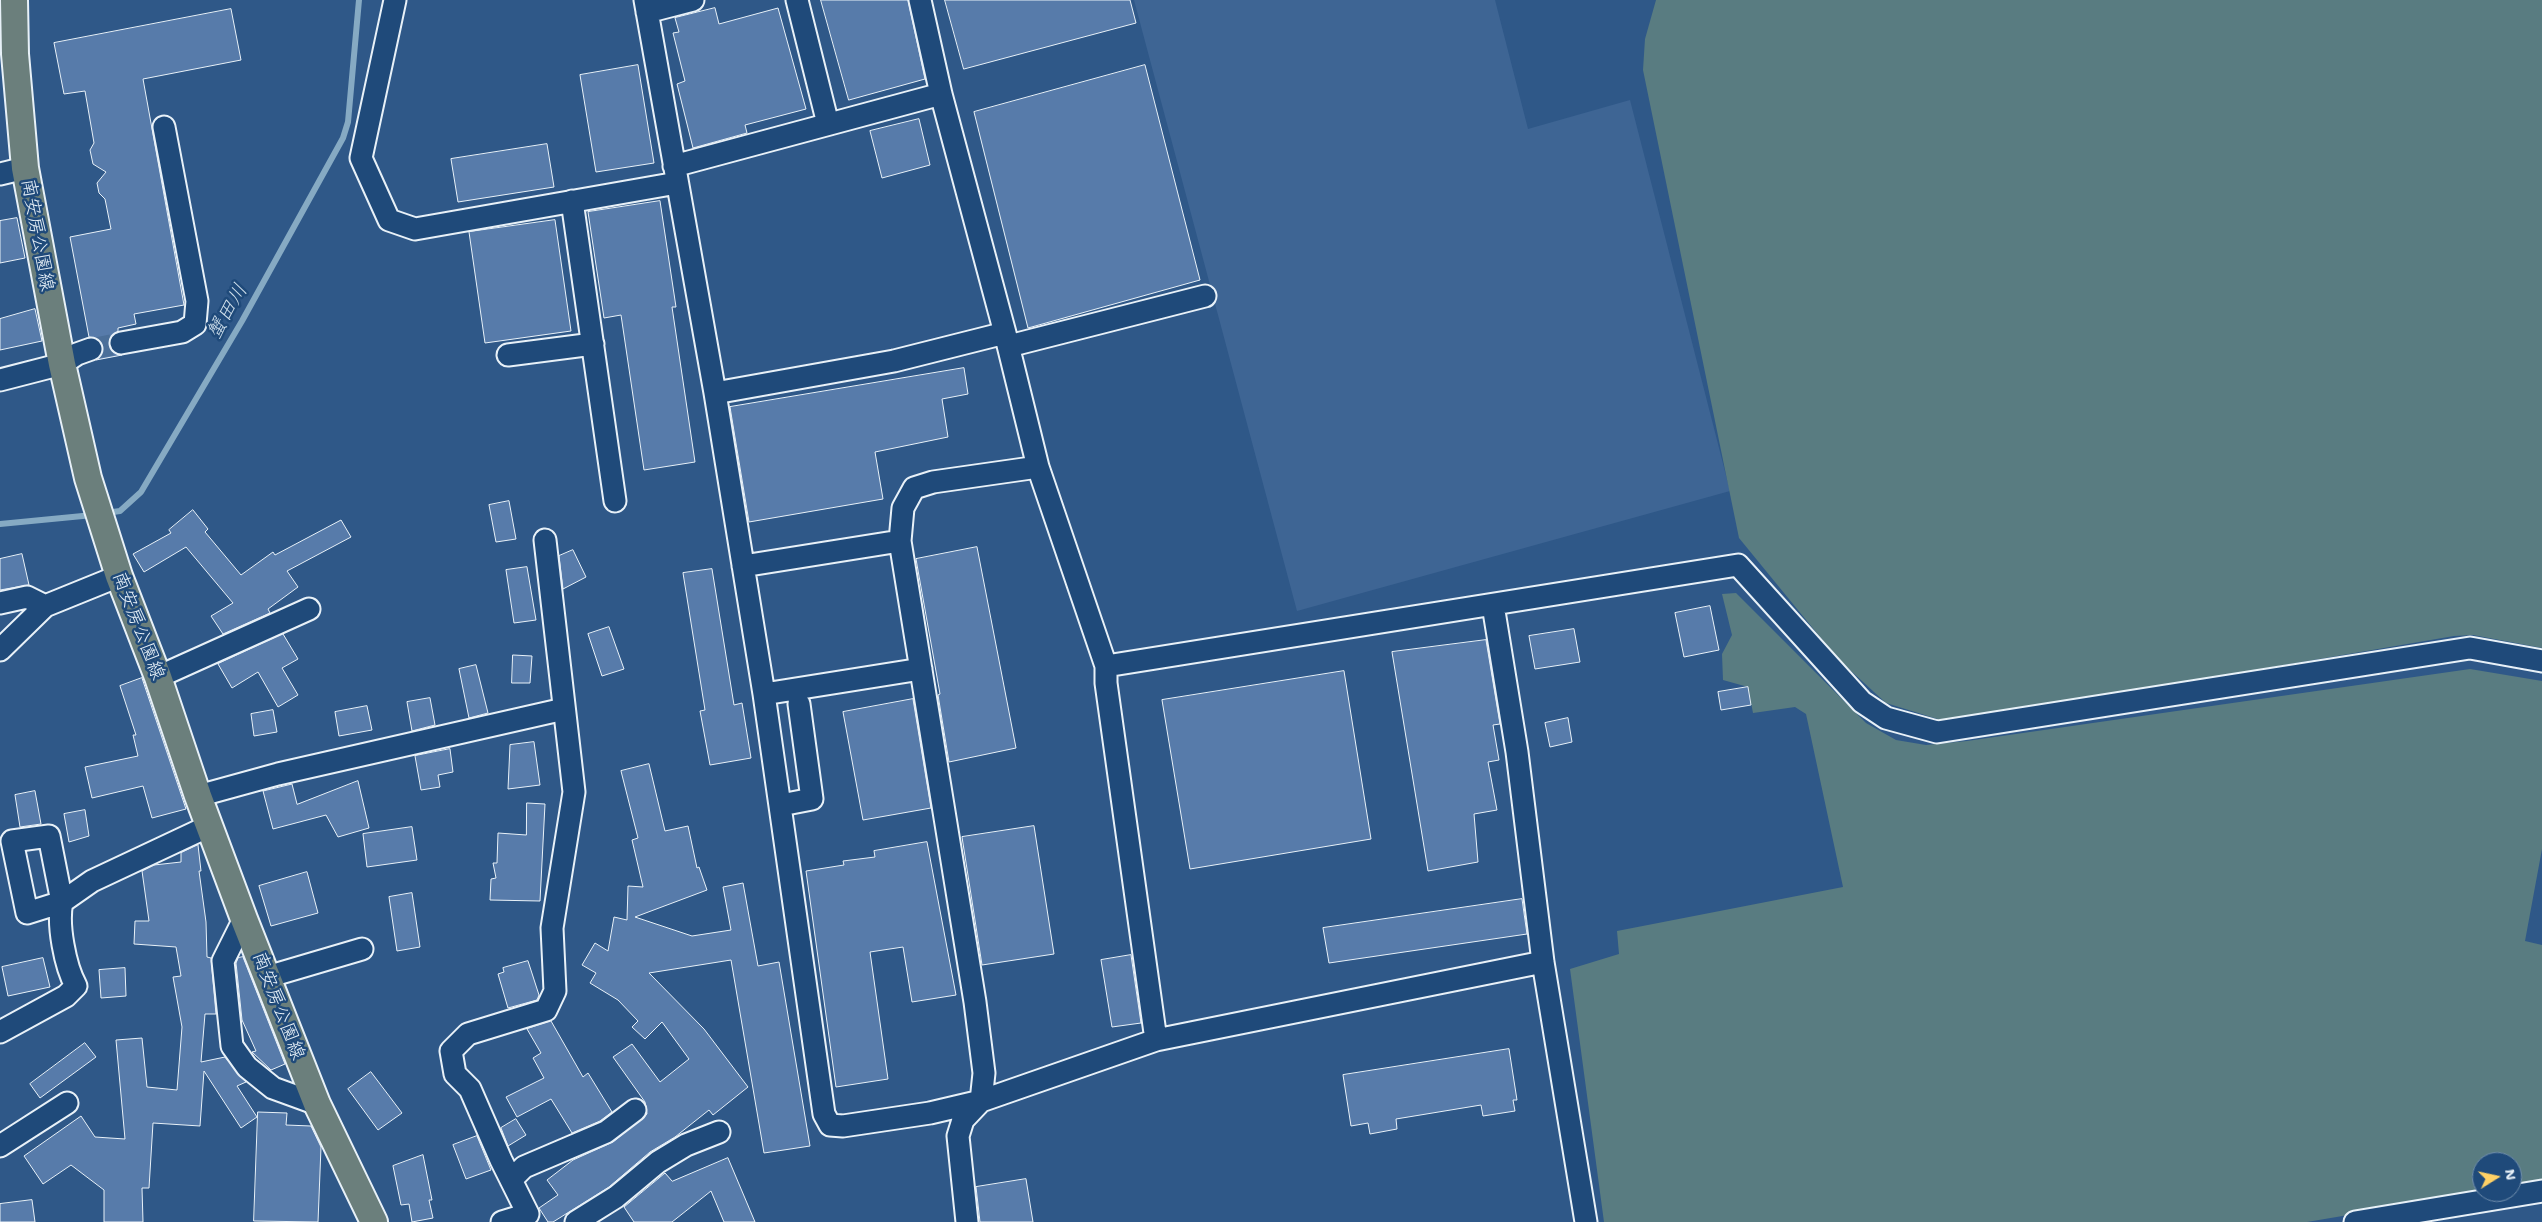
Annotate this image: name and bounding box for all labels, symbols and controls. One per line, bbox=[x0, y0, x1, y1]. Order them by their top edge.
street label: 南安房公園線 bbox=[16, 177, 58, 293]
water label: 蟹田川 bbox=[203, 280, 253, 344]
street label: 南安房公園線 bbox=[107, 569, 169, 683]
street label: 南安房公園線 bbox=[247, 949, 309, 1063]
north arrow bbox=[2472, 1152, 2522, 1202]
text: N bbox=[2501, 1168, 2521, 1182]

